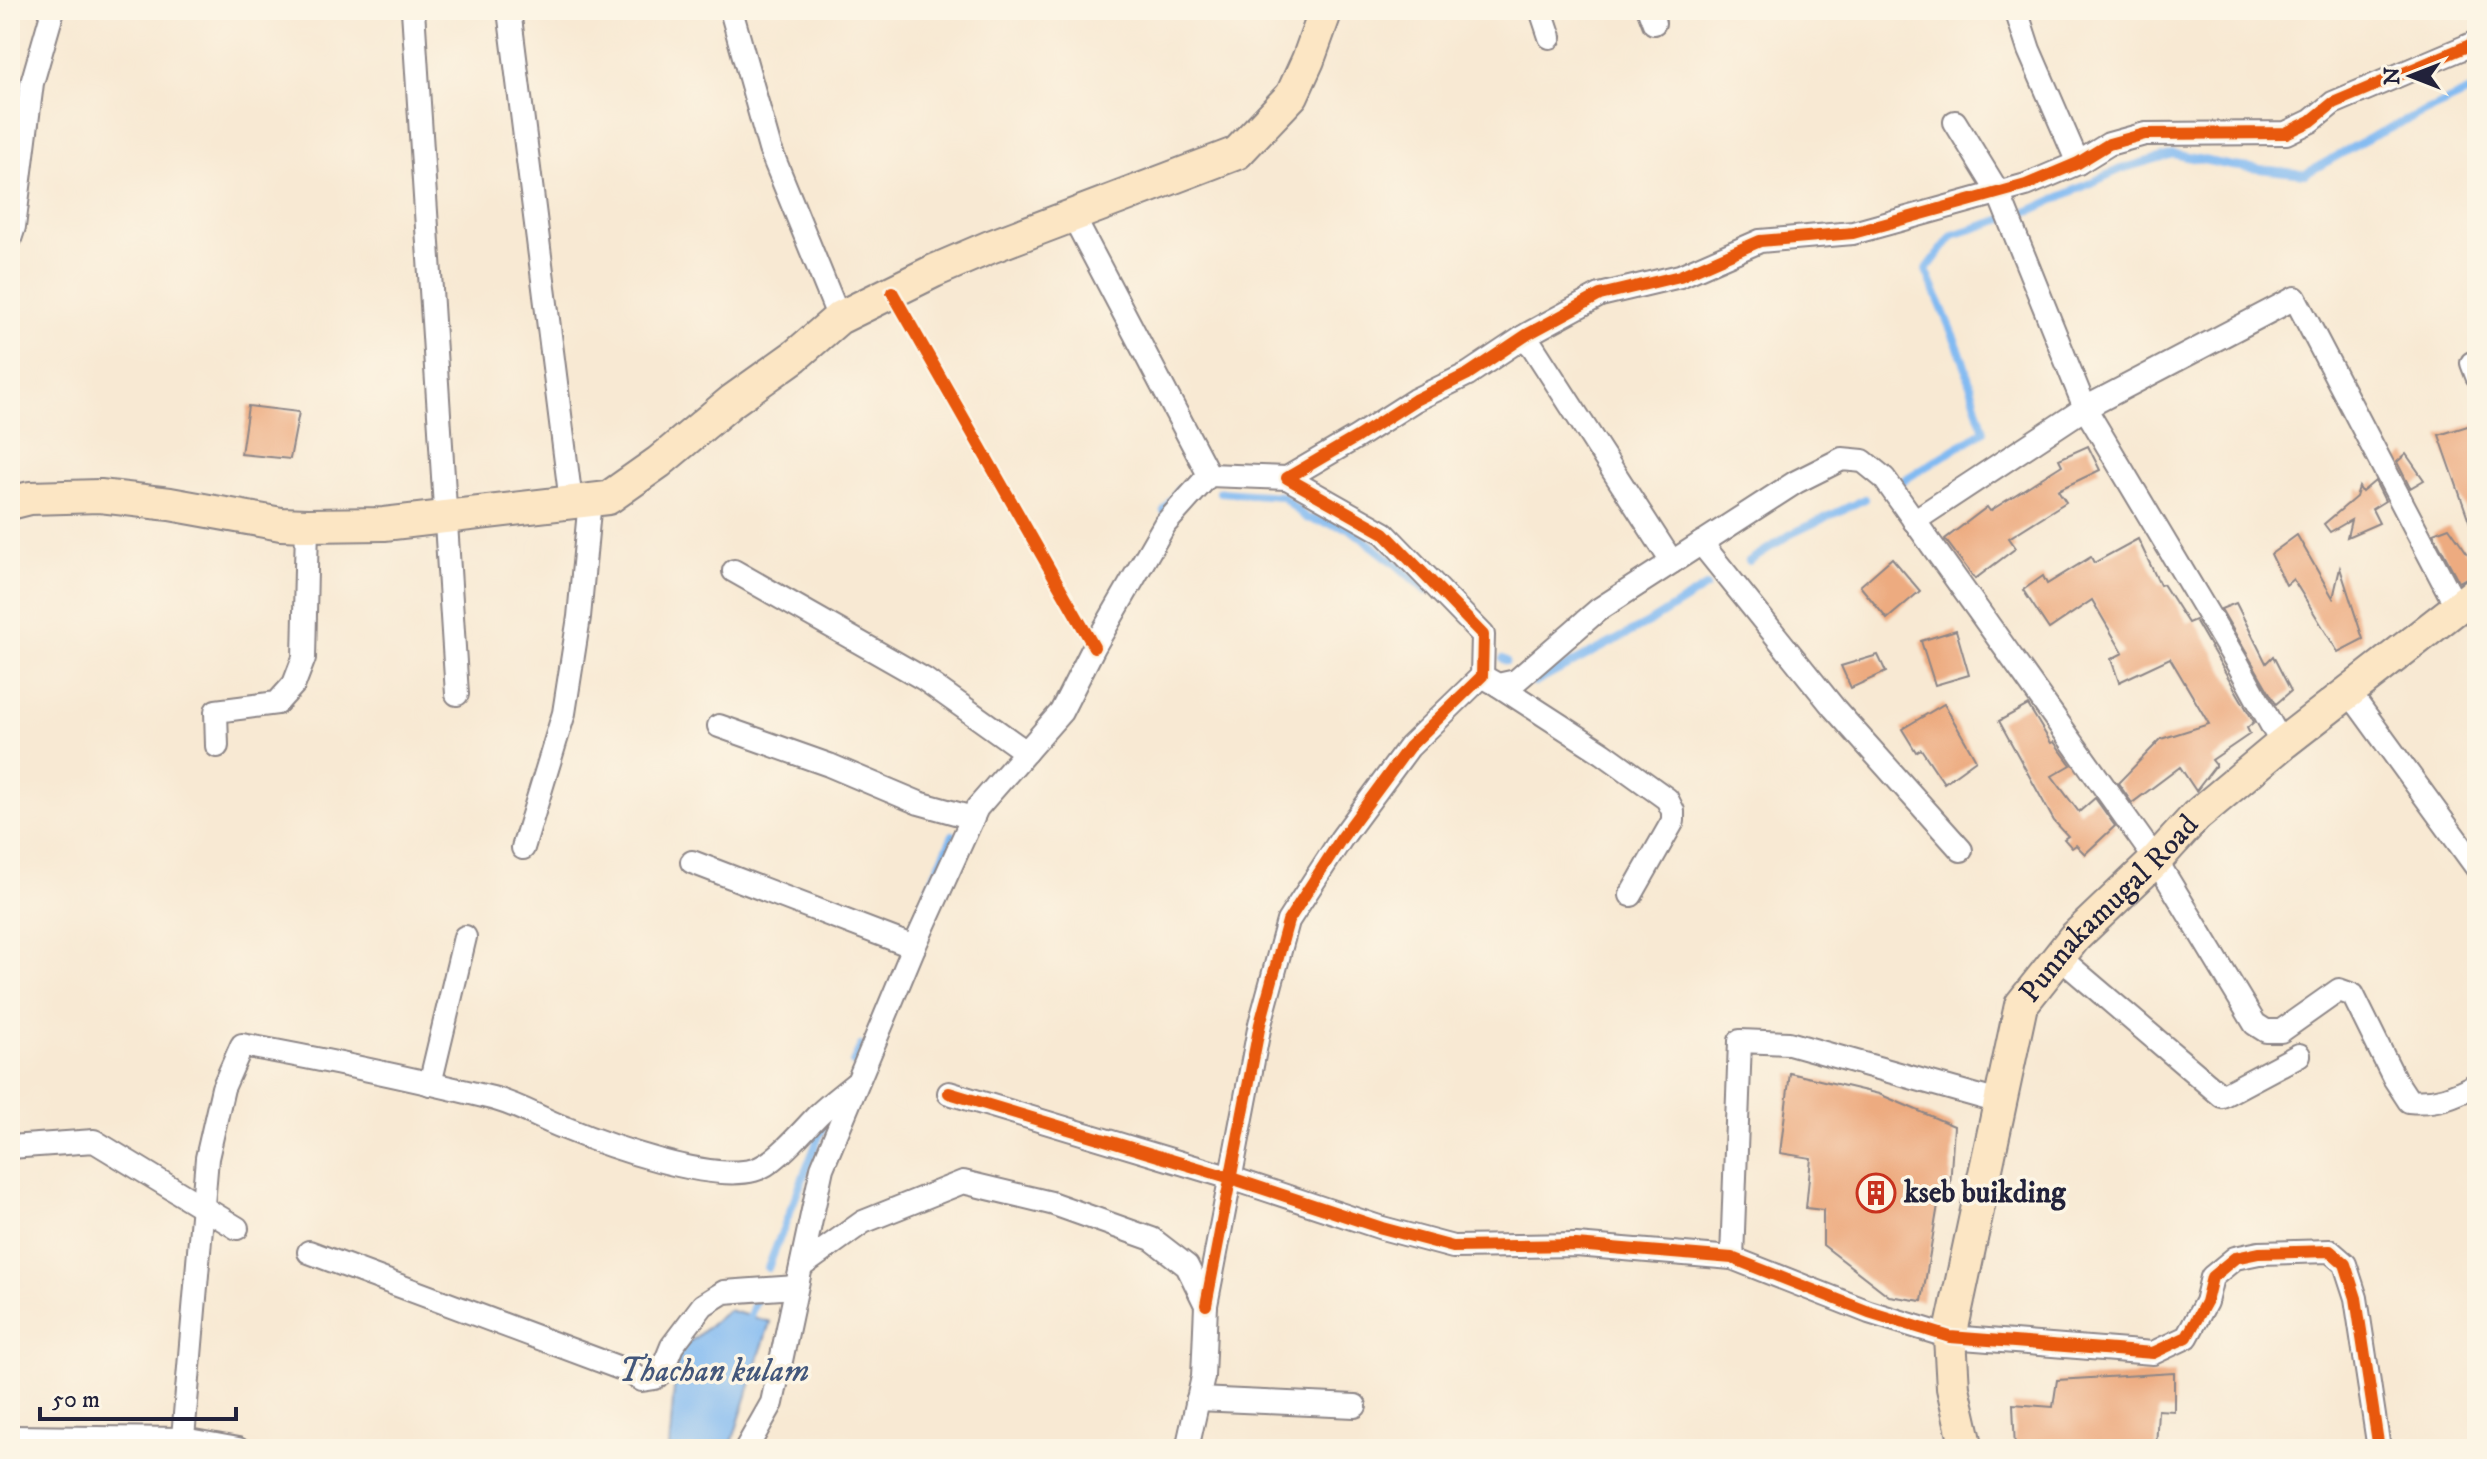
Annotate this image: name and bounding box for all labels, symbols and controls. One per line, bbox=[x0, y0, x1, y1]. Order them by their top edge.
north arrow bbox=[2371, 36, 2451, 116]
text: N bbox=[2379, 67, 2406, 85]
street label: Punnakamugal Road bbox=[2011, 807, 2207, 1010]
building icon: kseb buikding bbox=[1855, 1172, 1897, 1214]
place label: kseb buikding bbox=[1903, 1175, 2067, 1212]
water label: Thachan kulam bbox=[619, 1352, 809, 1392]
scale bar bbox=[40, 1371, 236, 1421]
text: 50 m bbox=[52, 1385, 100, 1415]

